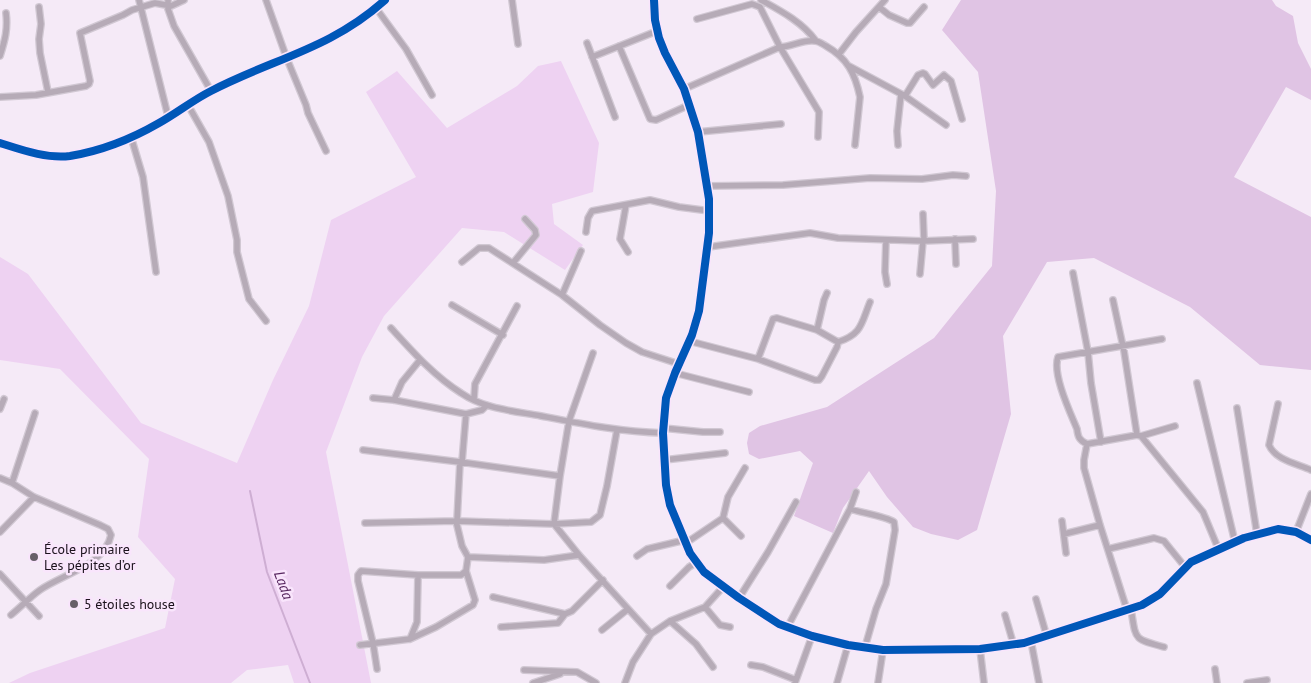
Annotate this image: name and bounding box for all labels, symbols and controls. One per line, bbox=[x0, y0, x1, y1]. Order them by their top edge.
place label: École primaire Les pépites d’or bbox=[44, 540, 136, 574]
marker: École primaire Les pépites d’or bbox=[28, 551, 40, 563]
water label: Lada bbox=[270, 568, 298, 603]
place label: 5 étoiles house bbox=[84, 595, 175, 613]
marker: 5 étoiles house bbox=[68, 598, 80, 610]

